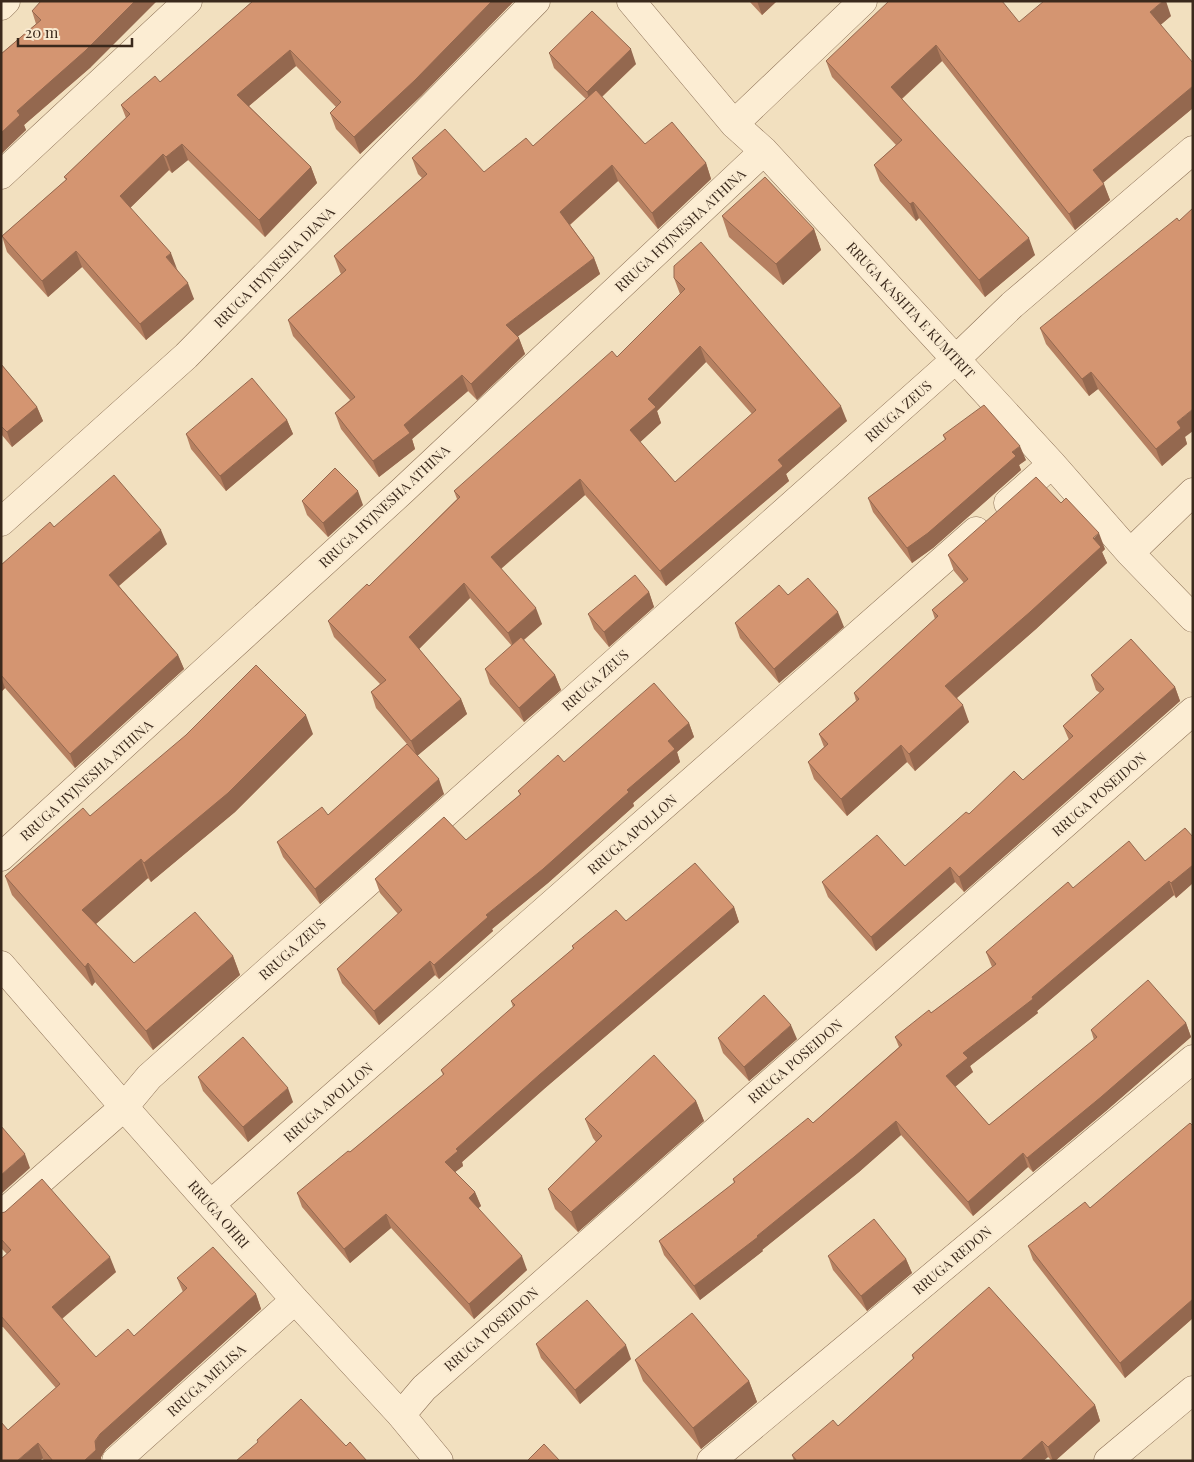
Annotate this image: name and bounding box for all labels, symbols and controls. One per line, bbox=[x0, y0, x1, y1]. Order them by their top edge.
scale bar bbox=[18, 15, 131, 47]
text: 20 m bbox=[25, 22, 59, 42]
street label: RRUGA HYJNESHA ATHINA bbox=[611, 164, 750, 296]
street label: RRUGA HYJNESHA DIANA bbox=[209, 202, 339, 332]
street label: RRUGA KASHTA E KUMTRIT bbox=[843, 238, 980, 383]
street label: RRUGA ZEUS bbox=[861, 376, 935, 446]
street label: RRUGA HYJNESHA ATHINA bbox=[315, 440, 454, 572]
street label: RRUGA ZEUS bbox=[558, 645, 632, 715]
street label: RRUGA HYJNESHA ATHINA bbox=[16, 715, 156, 845]
street label: RRUGA POSEIDON bbox=[1048, 748, 1150, 840]
street label: RRUGA APOLLON bbox=[583, 790, 681, 878]
street label: RRUGA ZEUS bbox=[255, 914, 329, 984]
street label: RRUGA POSEIDON bbox=[744, 1015, 846, 1107]
street label: RRUGA APOLLON bbox=[279, 1058, 377, 1146]
street label: RRUGA OHRI bbox=[184, 1176, 254, 1252]
street label: RRUGA REDON bbox=[909, 1221, 996, 1299]
street label: RRUGA POSEIDON bbox=[440, 1283, 542, 1375]
street label: RRUGA MELISA bbox=[163, 1339, 250, 1420]

